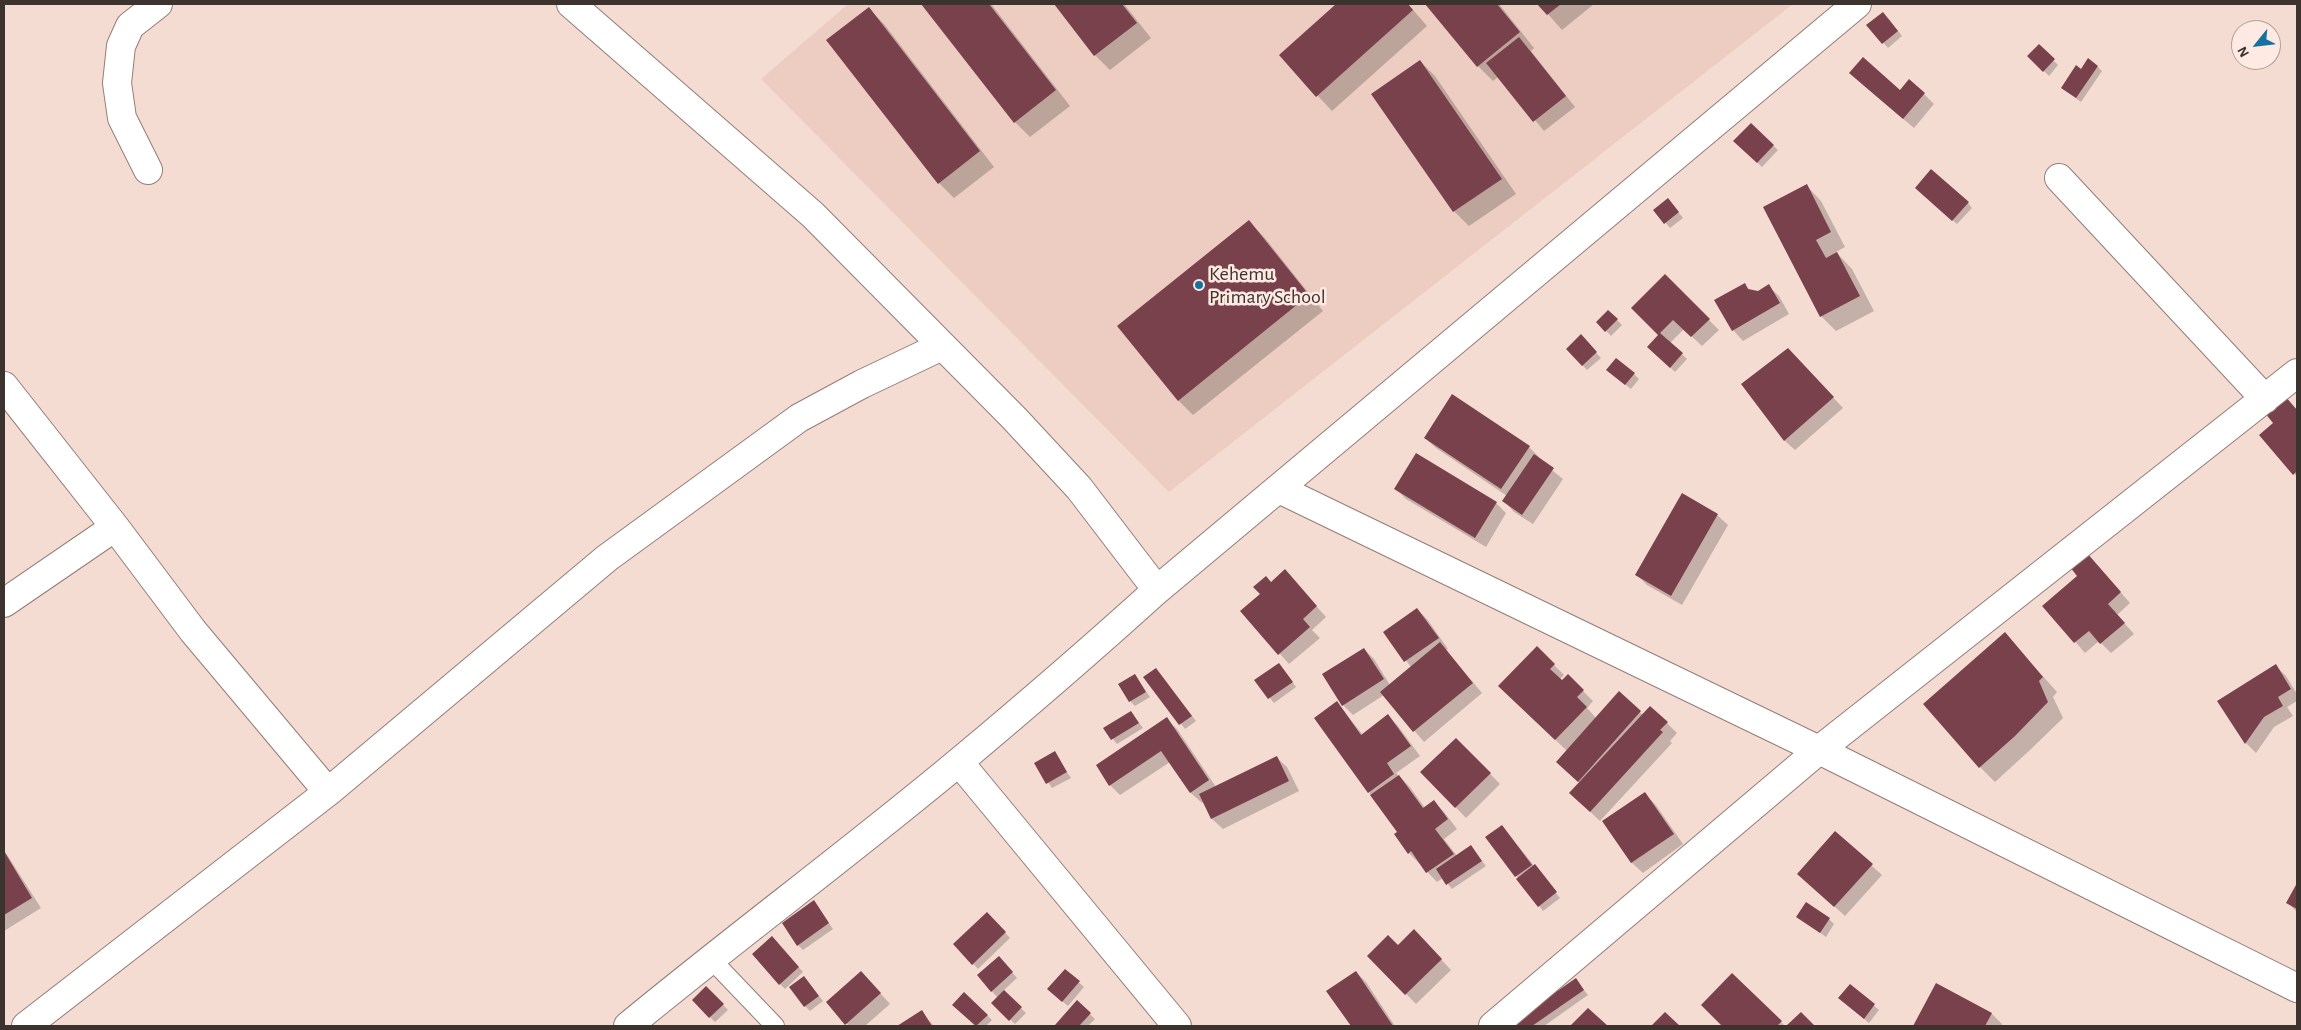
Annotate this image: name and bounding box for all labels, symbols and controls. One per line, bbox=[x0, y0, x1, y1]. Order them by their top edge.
north arrow bbox=[2231, 20, 2281, 70]
text: N bbox=[2235, 44, 2252, 59]
place label: Kehemu Primary School bbox=[1209, 262, 1326, 309]
marker: Kehemu Primary School bbox=[1193, 279, 1205, 291]

